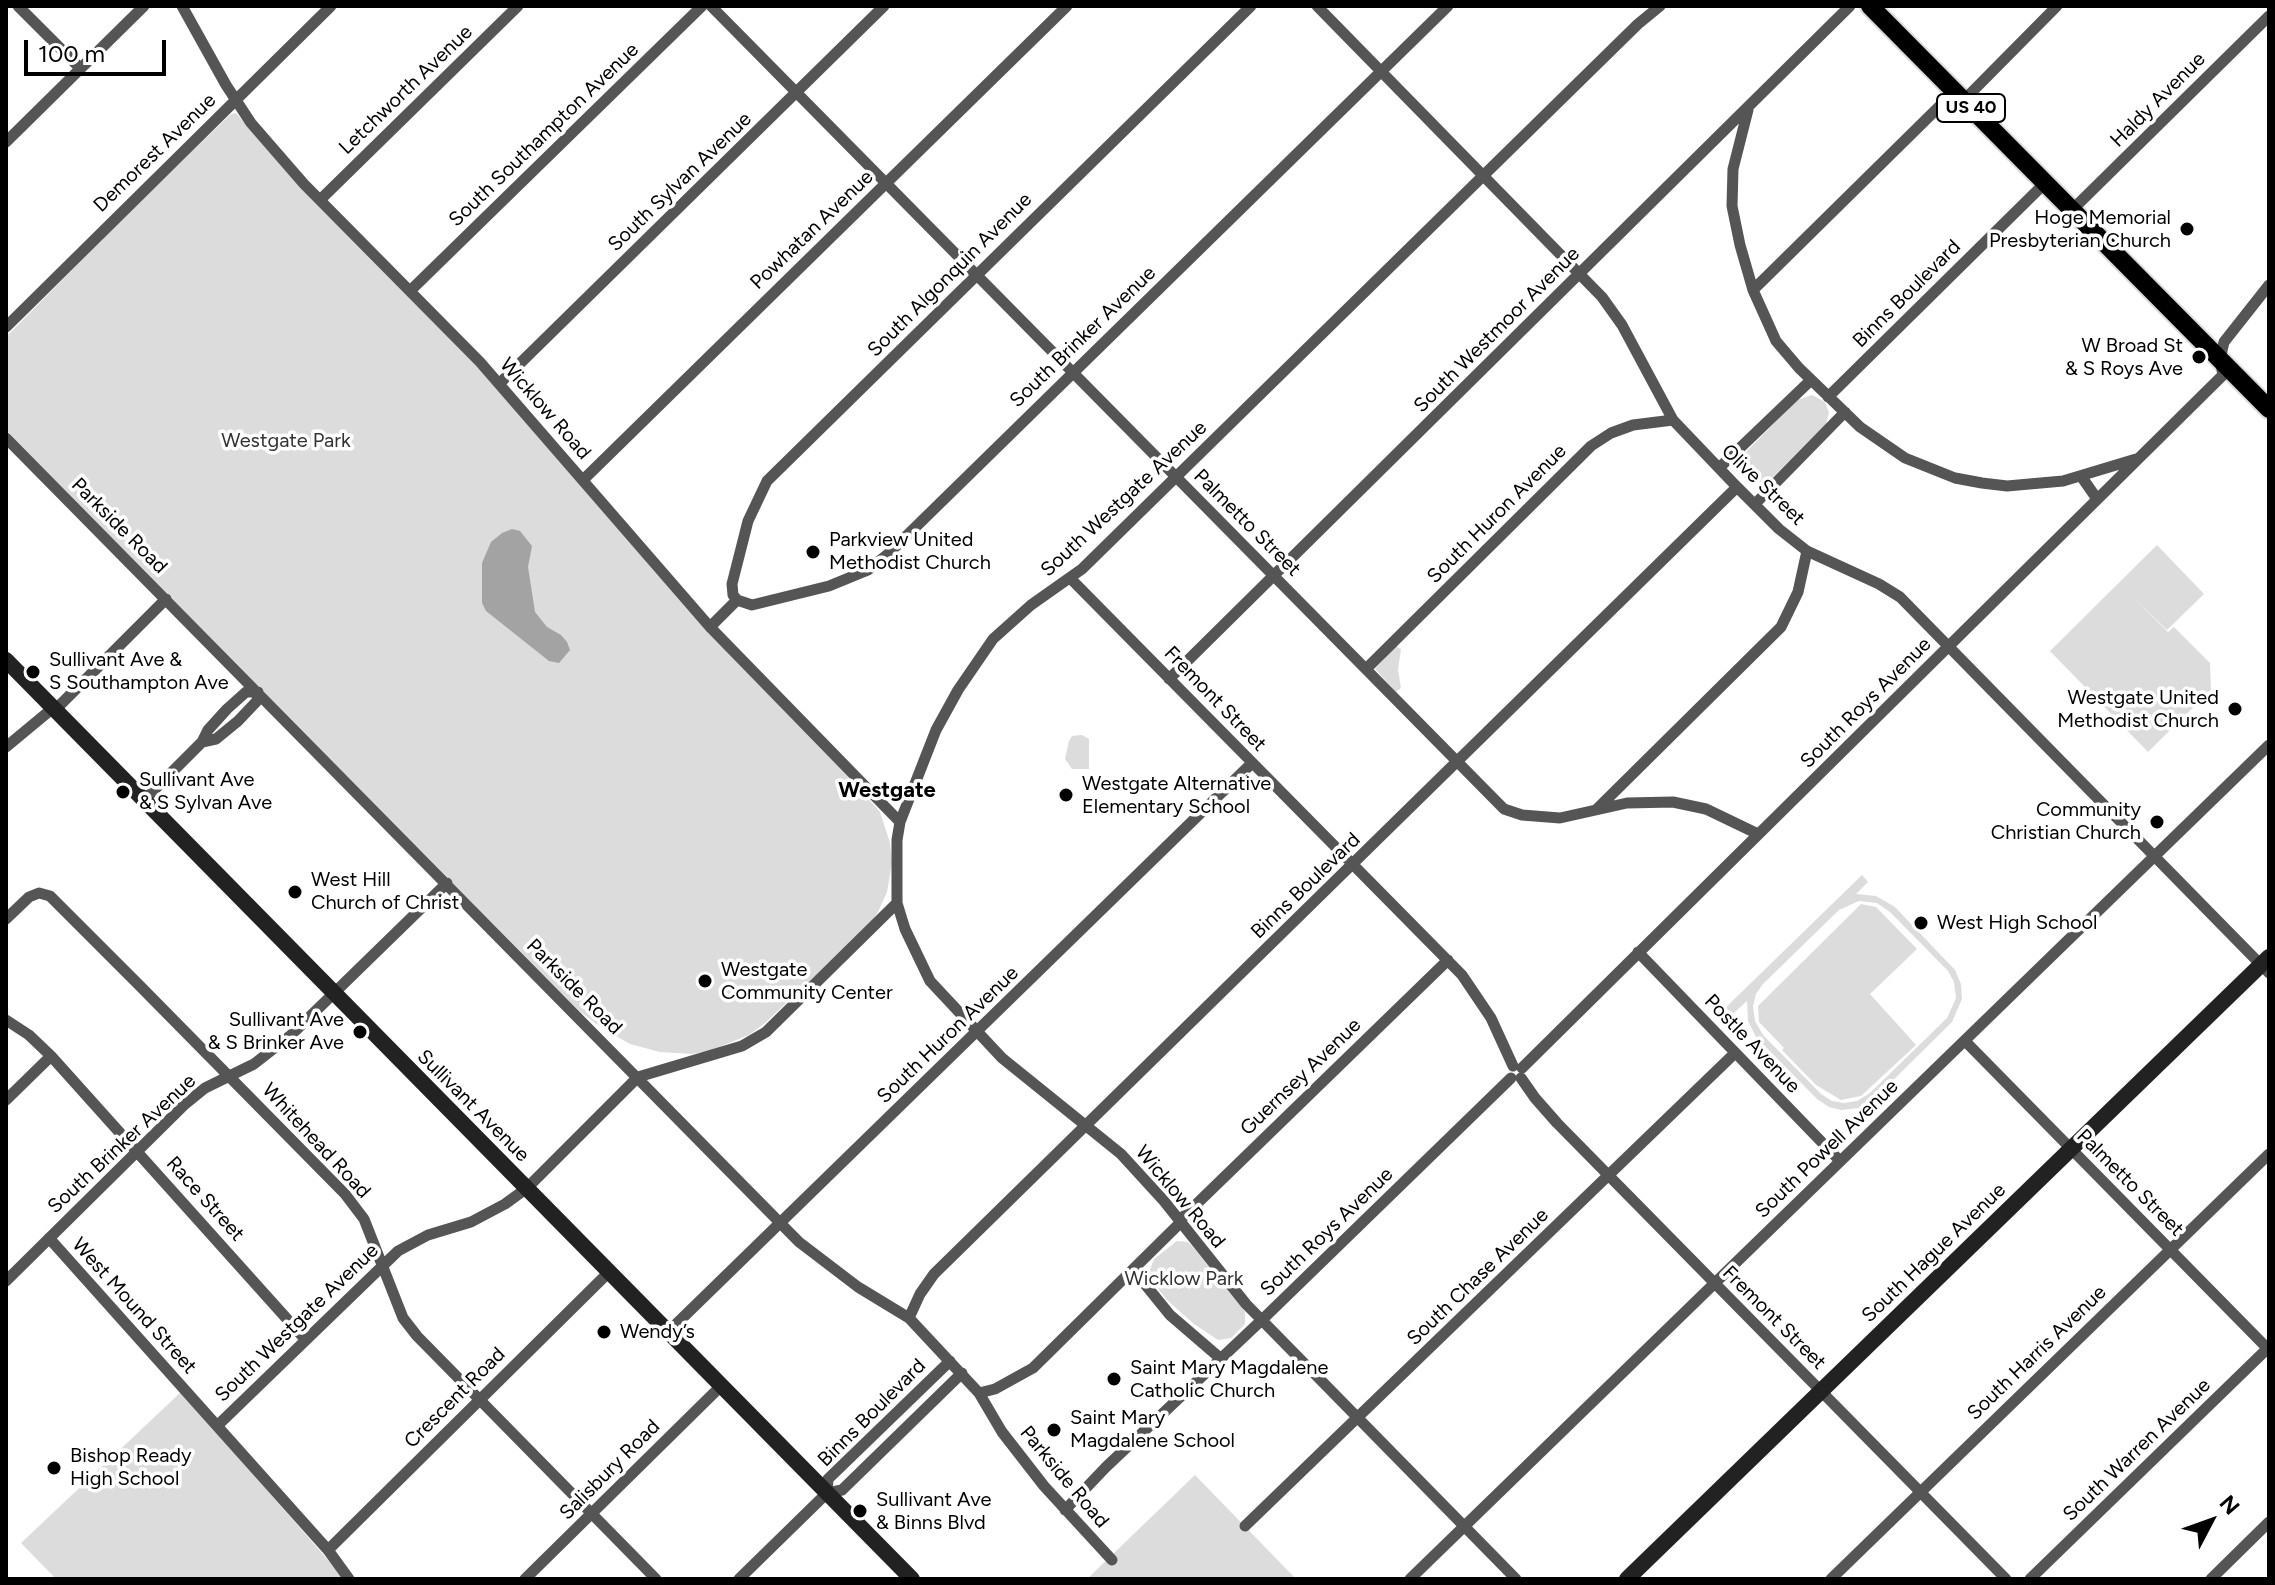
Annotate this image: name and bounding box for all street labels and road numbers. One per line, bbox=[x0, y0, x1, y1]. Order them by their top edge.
street label: Letchworth Avenue bbox=[334, 20, 478, 160]
street label: South Southampton Avenue bbox=[444, 38, 644, 232]
street label: Haldy Avenue bbox=[2106, 48, 2210, 152]
street label: Demorest Avenue bbox=[89, 89, 221, 217]
road number: US 40 bbox=[1937, 94, 2005, 122]
street label: South Sylvan Avenue bbox=[603, 107, 757, 257]
street label: Powhatan Avenue bbox=[746, 165, 878, 295]
street label: South Algonquin Avenue bbox=[863, 188, 1037, 362]
street label: Binns Boulevard bbox=[1848, 235, 1966, 353]
street label: South Westmoor Avenue bbox=[1409, 242, 1585, 418]
street label: South Brinker Avenue bbox=[1005, 261, 1161, 413]
street label: Wicklow Road bbox=[494, 353, 596, 465]
street label: South Westgate Avenue bbox=[1036, 416, 1212, 582]
street label: South Huron Avenue bbox=[1422, 439, 1572, 589]
street label: Olive Street bbox=[1716, 439, 1810, 531]
street label: Palmetto Street bbox=[1188, 464, 1306, 582]
street label: Parkside Road bbox=[66, 473, 172, 579]
street label: South Roys Avenue bbox=[1796, 633, 1936, 773]
street label: Fremont Street bbox=[1159, 642, 1271, 756]
street label: Binns Boulevard bbox=[1246, 828, 1366, 944]
street label: Parkside Road bbox=[521, 934, 627, 1040]
street label: South Huron Avenue bbox=[872, 961, 1024, 1109]
street label: Postle Avenue bbox=[1699, 990, 1805, 1098]
street label: Guernsey Avenue bbox=[1236, 1013, 1366, 1141]
street label: Sullivant Avenue bbox=[412, 1045, 534, 1167]
street label: South Brinker Avenue bbox=[43, 1069, 201, 1219]
street label: South Powell Avenue bbox=[1751, 1075, 1903, 1223]
street label: Whitehead Road bbox=[257, 1079, 375, 1203]
street label: Palmetto Street bbox=[2071, 1124, 2189, 1242]
street label: Wicklow Road bbox=[1130, 1141, 1230, 1253]
street label: Race Street bbox=[161, 1152, 249, 1246]
street label: South Roys Avenue bbox=[1256, 1163, 1398, 1301]
street label: South Hague Avenue bbox=[1857, 1178, 2011, 1328]
street label: South Chase Avenue bbox=[1402, 1203, 1554, 1351]
street label: West Mound Street bbox=[67, 1233, 201, 1379]
street label: South Westgate Avenue bbox=[210, 1239, 384, 1407]
street label: Fremont Street bbox=[1717, 1261, 1831, 1375]
street label: South Harris Avenue bbox=[1962, 1280, 2112, 1426]
street label: Crescent Road bbox=[400, 1343, 510, 1453]
street label: Binns Boulevard bbox=[813, 1354, 931, 1472]
street label: South Warren Avenue bbox=[2058, 1373, 2216, 1527]
street label: Salisbury Road bbox=[555, 1415, 665, 1525]
street label: Parkside Road bbox=[1014, 1421, 1114, 1533]

